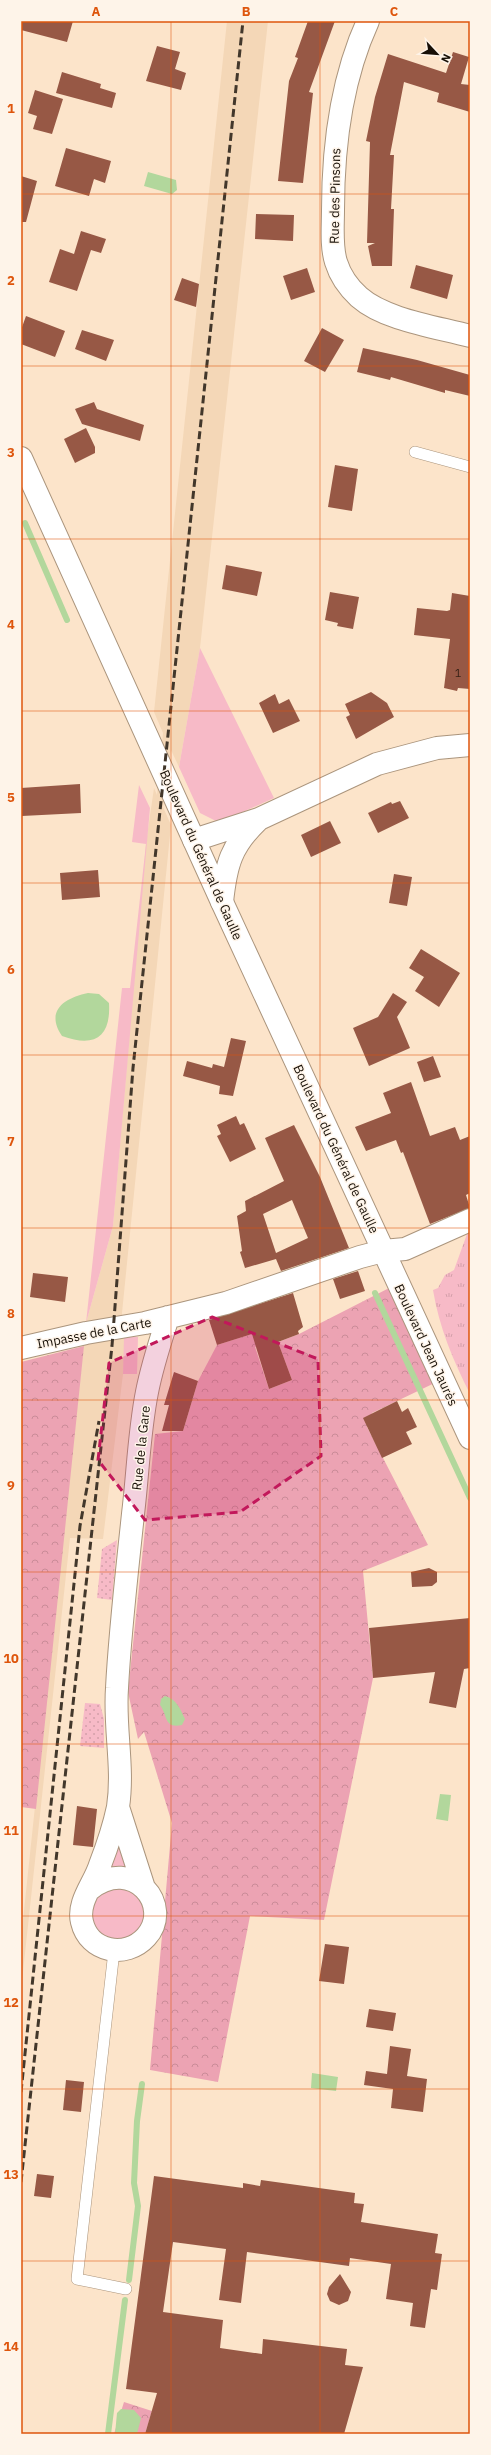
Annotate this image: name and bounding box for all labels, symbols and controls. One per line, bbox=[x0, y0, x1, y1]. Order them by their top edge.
text: A bbox=[92, 3, 101, 20]
text: B bbox=[242, 3, 251, 20]
text: C bbox=[390, 3, 399, 20]
north arrow bbox=[417, 34, 457, 74]
text: N bbox=[438, 52, 454, 65]
text: 1 bbox=[7, 100, 15, 117]
street label: Rue des Pinsons bbox=[326, 148, 344, 244]
text: 2 bbox=[7, 272, 15, 289]
text: 3 bbox=[7, 444, 15, 461]
text: 4 bbox=[7, 616, 15, 633]
house number: 1 bbox=[455, 666, 462, 680]
street label: Boulevard du Général de Gaulle bbox=[156, 767, 246, 943]
text: 5 bbox=[7, 789, 15, 806]
text: 6 bbox=[7, 961, 15, 978]
street label: Boulevard du Général de Gaulle bbox=[289, 1062, 383, 1236]
text: 7 bbox=[7, 1133, 15, 1150]
street label: Boulevard Jean Jaurès bbox=[390, 1281, 462, 1409]
text: 8 bbox=[7, 1305, 15, 1322]
street label: Impasse de la Carte bbox=[35, 1314, 153, 1352]
street label: Rue de la Gare bbox=[128, 1405, 154, 1491]
text: 9 bbox=[7, 1477, 15, 1494]
text: 10 bbox=[3, 1650, 19, 1667]
text: 11 bbox=[3, 1822, 19, 1839]
text: 12 bbox=[3, 1994, 19, 2011]
text: 13 bbox=[3, 2166, 19, 2183]
text: 14 bbox=[3, 2338, 19, 2355]

